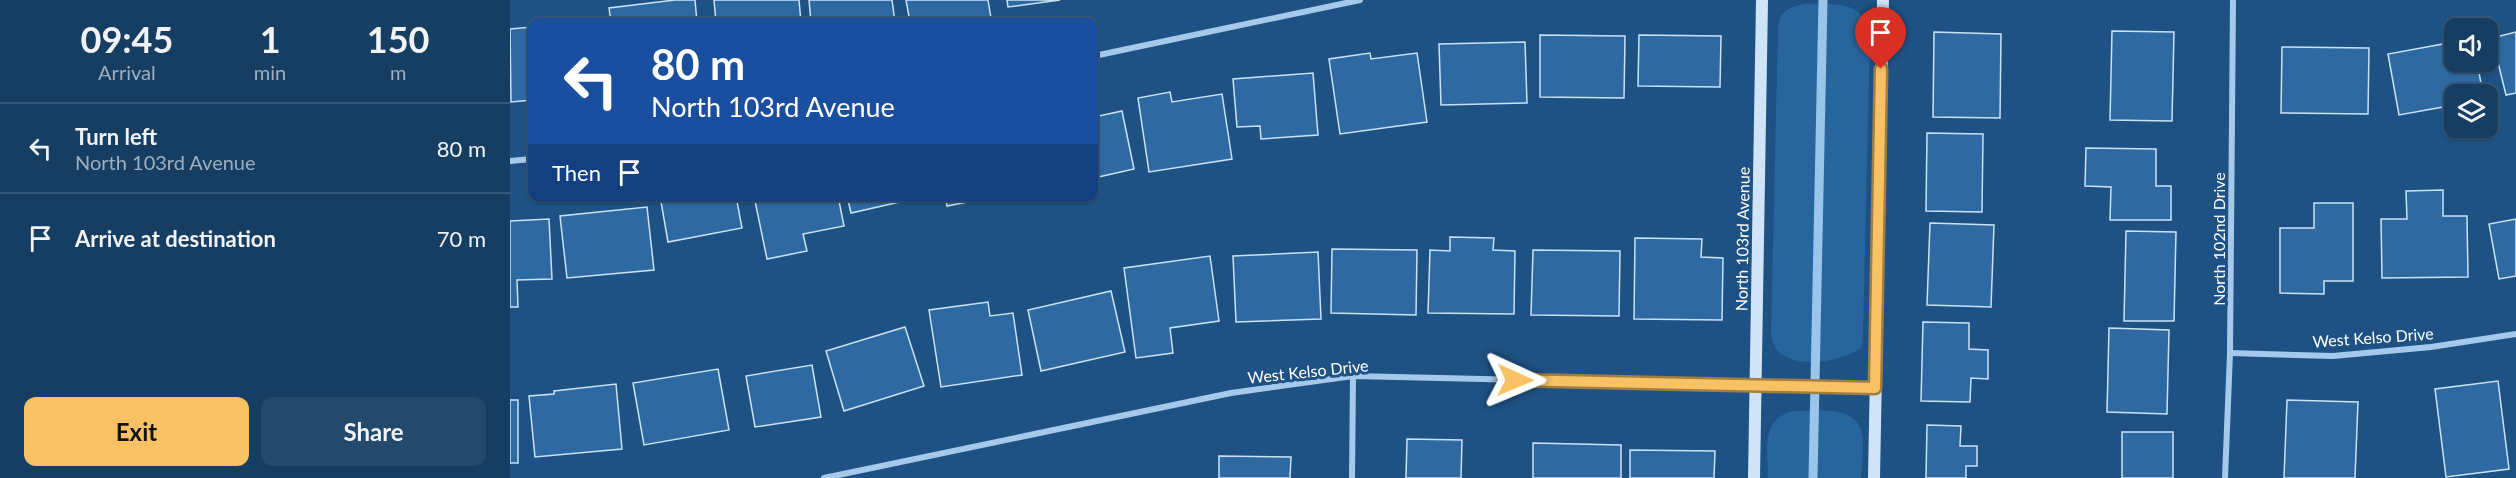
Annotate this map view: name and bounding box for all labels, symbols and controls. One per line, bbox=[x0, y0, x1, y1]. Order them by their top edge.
pin bbox=[1855, 7, 1906, 69]
icon: arrive bbox=[1864, 16, 1897, 49]
text: 09:45 bbox=[81, 17, 173, 61]
text: 1 bbox=[260, 17, 281, 61]
text: 150 bbox=[367, 17, 429, 61]
map controls bbox=[2444, 18, 2498, 138]
button: sound bbox=[2444, 18, 2498, 72]
text: 80 m bbox=[651, 39, 745, 89]
icon: left bbox=[552, 42, 630, 120]
text: Arrival bbox=[98, 60, 156, 84]
text: min bbox=[254, 60, 286, 84]
text: m bbox=[390, 60, 406, 84]
button: layers bbox=[2444, 84, 2498, 138]
text: North 103rd Avenue bbox=[651, 90, 895, 123]
text: Turn left bbox=[75, 123, 157, 150]
icon: left bbox=[24, 132, 57, 165]
text: 80 m bbox=[437, 135, 486, 162]
text: North 103rd Avenue bbox=[75, 150, 256, 174]
icon: arrive bbox=[613, 156, 646, 189]
text: Then bbox=[552, 159, 601, 186]
street label: North 103rd Avenue bbox=[1731, 167, 1753, 311]
street label: North 102nd Drive bbox=[2209, 172, 2228, 306]
icon: arrive bbox=[24, 222, 57, 255]
text: Arrive at destination bbox=[75, 225, 276, 252]
text: 70 m bbox=[437, 225, 486, 252]
street label: West Kelso Drive bbox=[2312, 323, 2434, 351]
position arrow bbox=[1483, 348, 1547, 412]
street label: West Kelso Drive bbox=[1247, 355, 1369, 387]
button: Exit bbox=[24, 397, 249, 466]
button: Share bbox=[261, 397, 486, 466]

